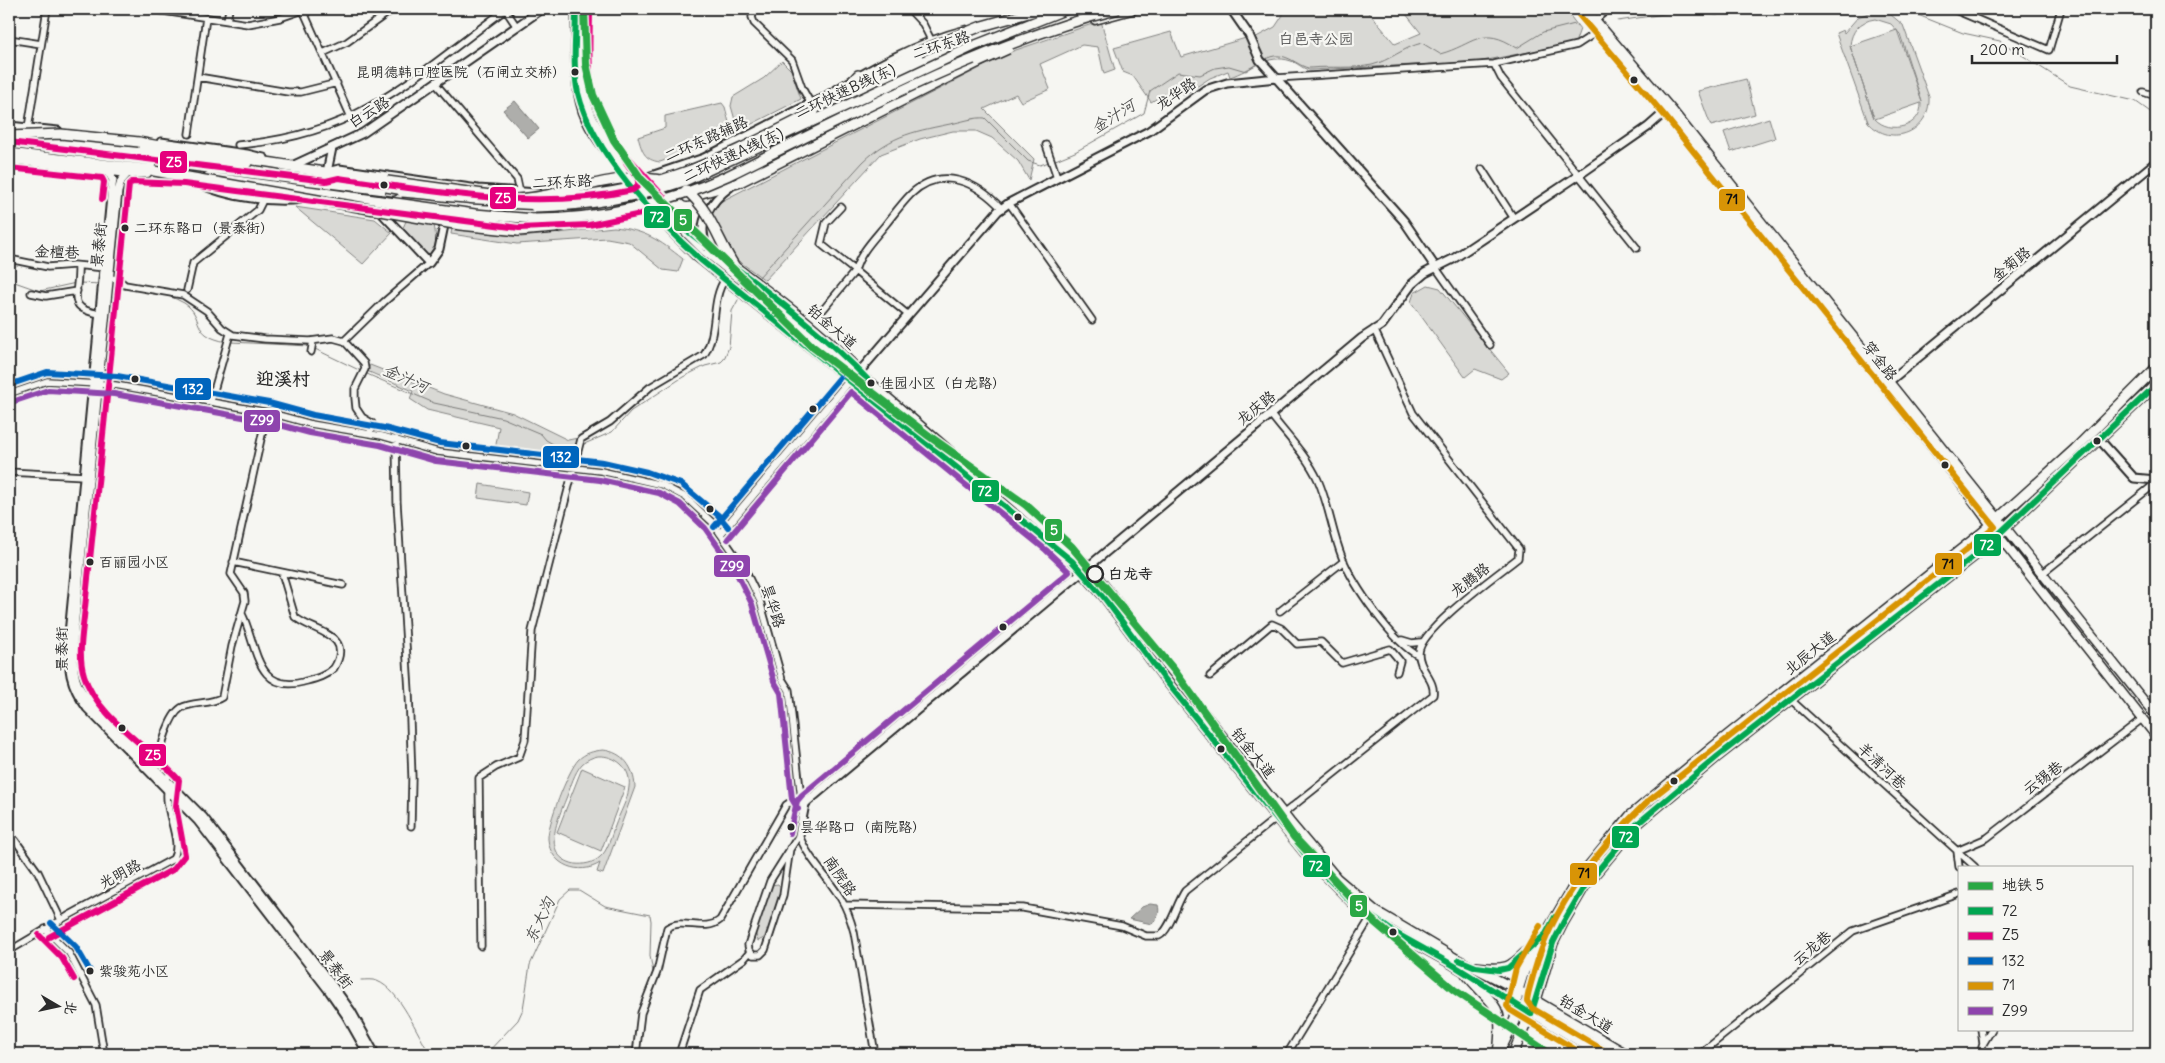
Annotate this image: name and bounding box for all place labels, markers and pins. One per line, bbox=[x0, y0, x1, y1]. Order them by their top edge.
place label: 昆明德韩口腔医院（石闸立交桥） bbox=[356, 63, 566, 81]
marker: 昆明德韩口腔医院（石闸立交桥） bbox=[570, 67, 580, 77]
unlabelled marker bbox=[1629, 75, 1639, 85]
unlabelled marker bbox=[379, 180, 389, 190]
place label: 二环东路口（景泰街） bbox=[134, 219, 274, 237]
marker: 二环东路口（景泰街） bbox=[120, 223, 130, 233]
unlabelled marker bbox=[130, 374, 140, 384]
place label: 佳园小区（白龙路） bbox=[880, 374, 1006, 392]
marker: 佳园小区（白龙路） bbox=[866, 378, 876, 388]
unlabelled marker bbox=[808, 404, 818, 414]
unlabelled marker bbox=[2092, 436, 2102, 446]
unlabelled marker bbox=[461, 441, 471, 451]
unlabelled marker bbox=[1940, 460, 1950, 470]
unlabelled marker bbox=[705, 504, 715, 514]
unlabelled marker bbox=[1013, 512, 1023, 522]
place label: 百丽园小区 bbox=[99, 553, 169, 571]
marker: 百丽园小区 bbox=[85, 557, 95, 567]
place label: 白龙寺 bbox=[1108, 564, 1153, 583]
marker: 白龙寺 bbox=[1086, 565, 1104, 583]
unlabelled marker bbox=[998, 622, 1008, 632]
unlabelled marker bbox=[117, 723, 127, 733]
unlabelled marker bbox=[1216, 744, 1226, 754]
unlabelled marker bbox=[1669, 776, 1679, 786]
place label: 昙华路口（南院路） bbox=[800, 818, 926, 836]
marker: 昙华路口（南院路） bbox=[786, 822, 796, 832]
unlabelled marker bbox=[1388, 927, 1398, 937]
place label: 紫骏苑小区 bbox=[99, 962, 169, 980]
marker: 紫骏苑小区 bbox=[85, 966, 95, 976]

